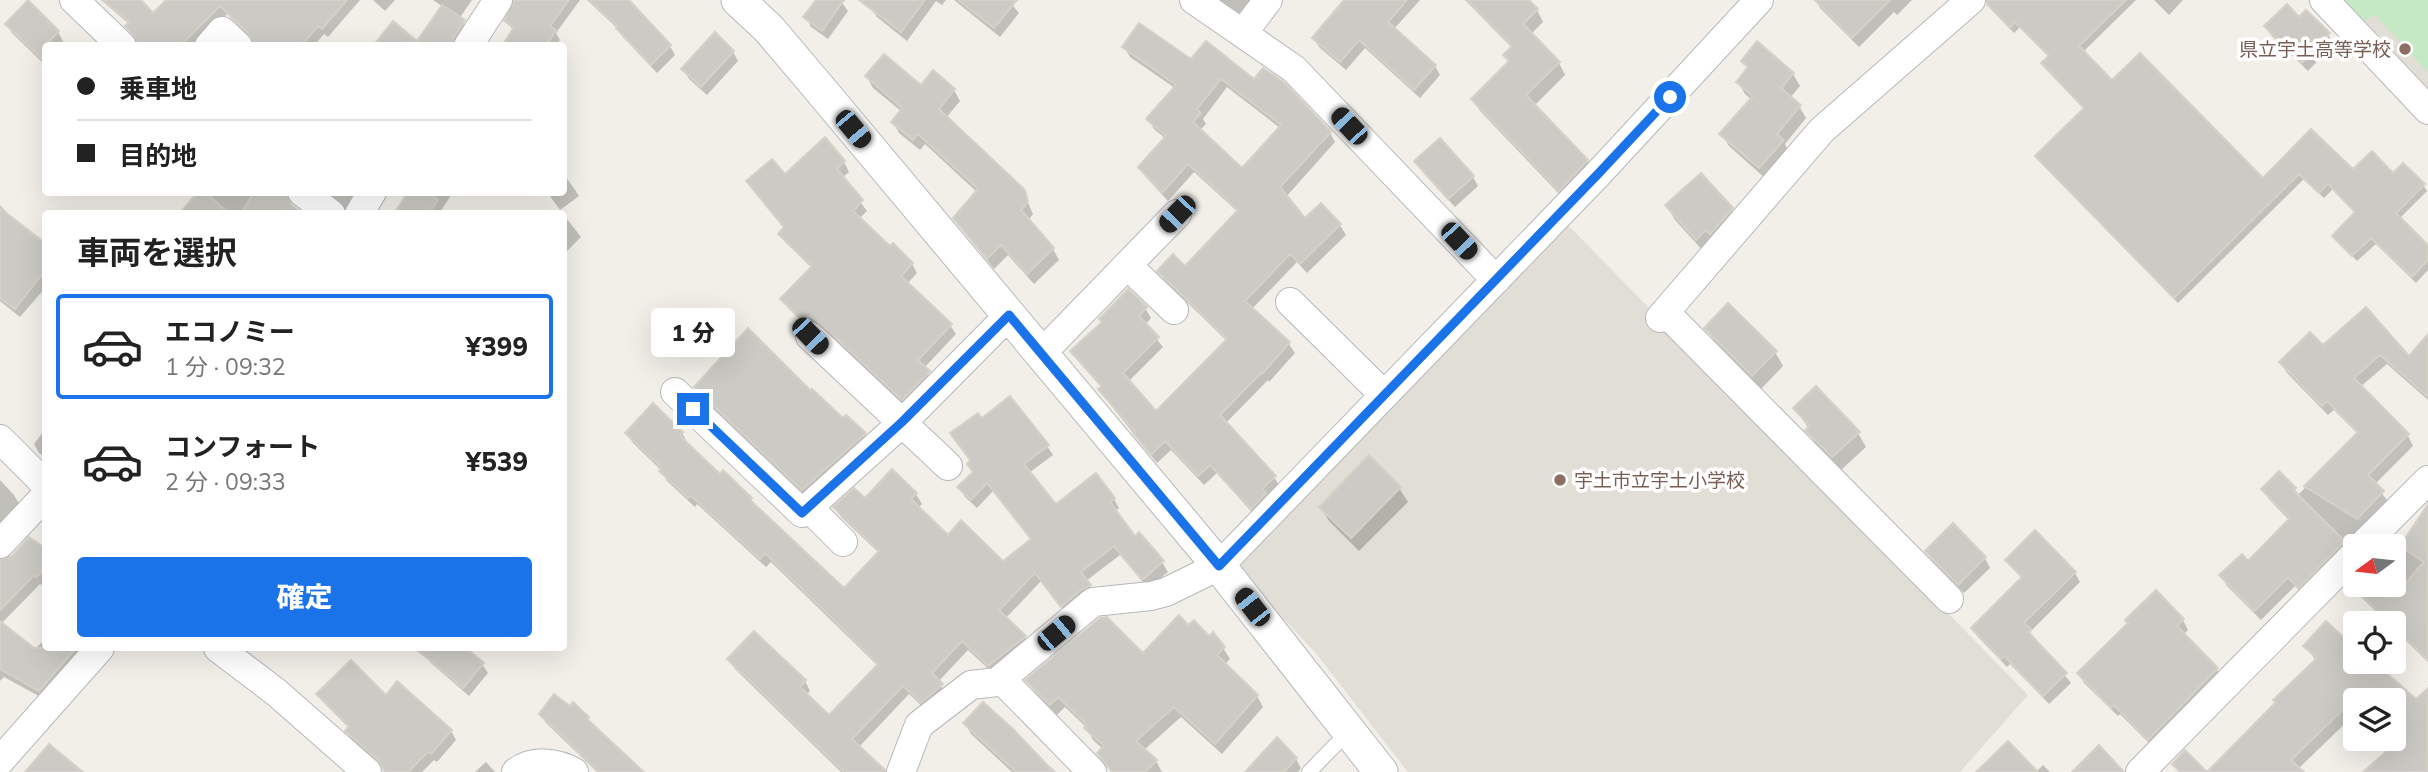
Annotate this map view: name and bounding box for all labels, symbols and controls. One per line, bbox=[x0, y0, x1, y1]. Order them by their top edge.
place label: 県立宇土高等学校 bbox=[2239, 37, 2391, 61]
marker: 県立宇土高等学校 bbox=[2397, 41, 2413, 57]
text: 乗車地 bbox=[119, 72, 197, 105]
route start bbox=[1654, 81, 1686, 113]
car bbox=[1327, 103, 1372, 149]
car bbox=[832, 106, 875, 152]
text: 目的地 bbox=[119, 139, 197, 172]
car bbox=[1155, 192, 1200, 236]
car bbox=[1437, 218, 1482, 264]
text: 車両を選択 bbox=[77, 232, 237, 272]
callout: 1 分 bbox=[651, 308, 735, 356]
car bbox=[788, 314, 833, 358]
icon: car bbox=[81, 315, 144, 378]
text: エコノミー bbox=[165, 315, 295, 348]
text: 1 分 bbox=[671, 318, 715, 347]
text: ¥399 bbox=[466, 330, 528, 363]
text: 1 分 · 09:32 bbox=[165, 352, 286, 381]
route end bbox=[677, 393, 709, 425]
icon: car bbox=[81, 430, 144, 493]
text: コンフォート bbox=[165, 430, 320, 463]
text: ¥539 bbox=[466, 445, 528, 478]
text: 2 分 · 09:33 bbox=[165, 467, 286, 496]
place label: 宇土市立宇土小学校 bbox=[1574, 468, 1745, 492]
marker: 宇土市立宇土小学校 bbox=[1552, 472, 1568, 488]
north arrow bbox=[2343, 534, 2406, 597]
map controls bbox=[2343, 534, 2406, 751]
button: 確定 bbox=[77, 557, 532, 637]
car bbox=[1231, 584, 1274, 630]
car bbox=[1034, 611, 1079, 655]
button: locate bbox=[2343, 611, 2406, 674]
button: layers bbox=[2343, 688, 2406, 751]

